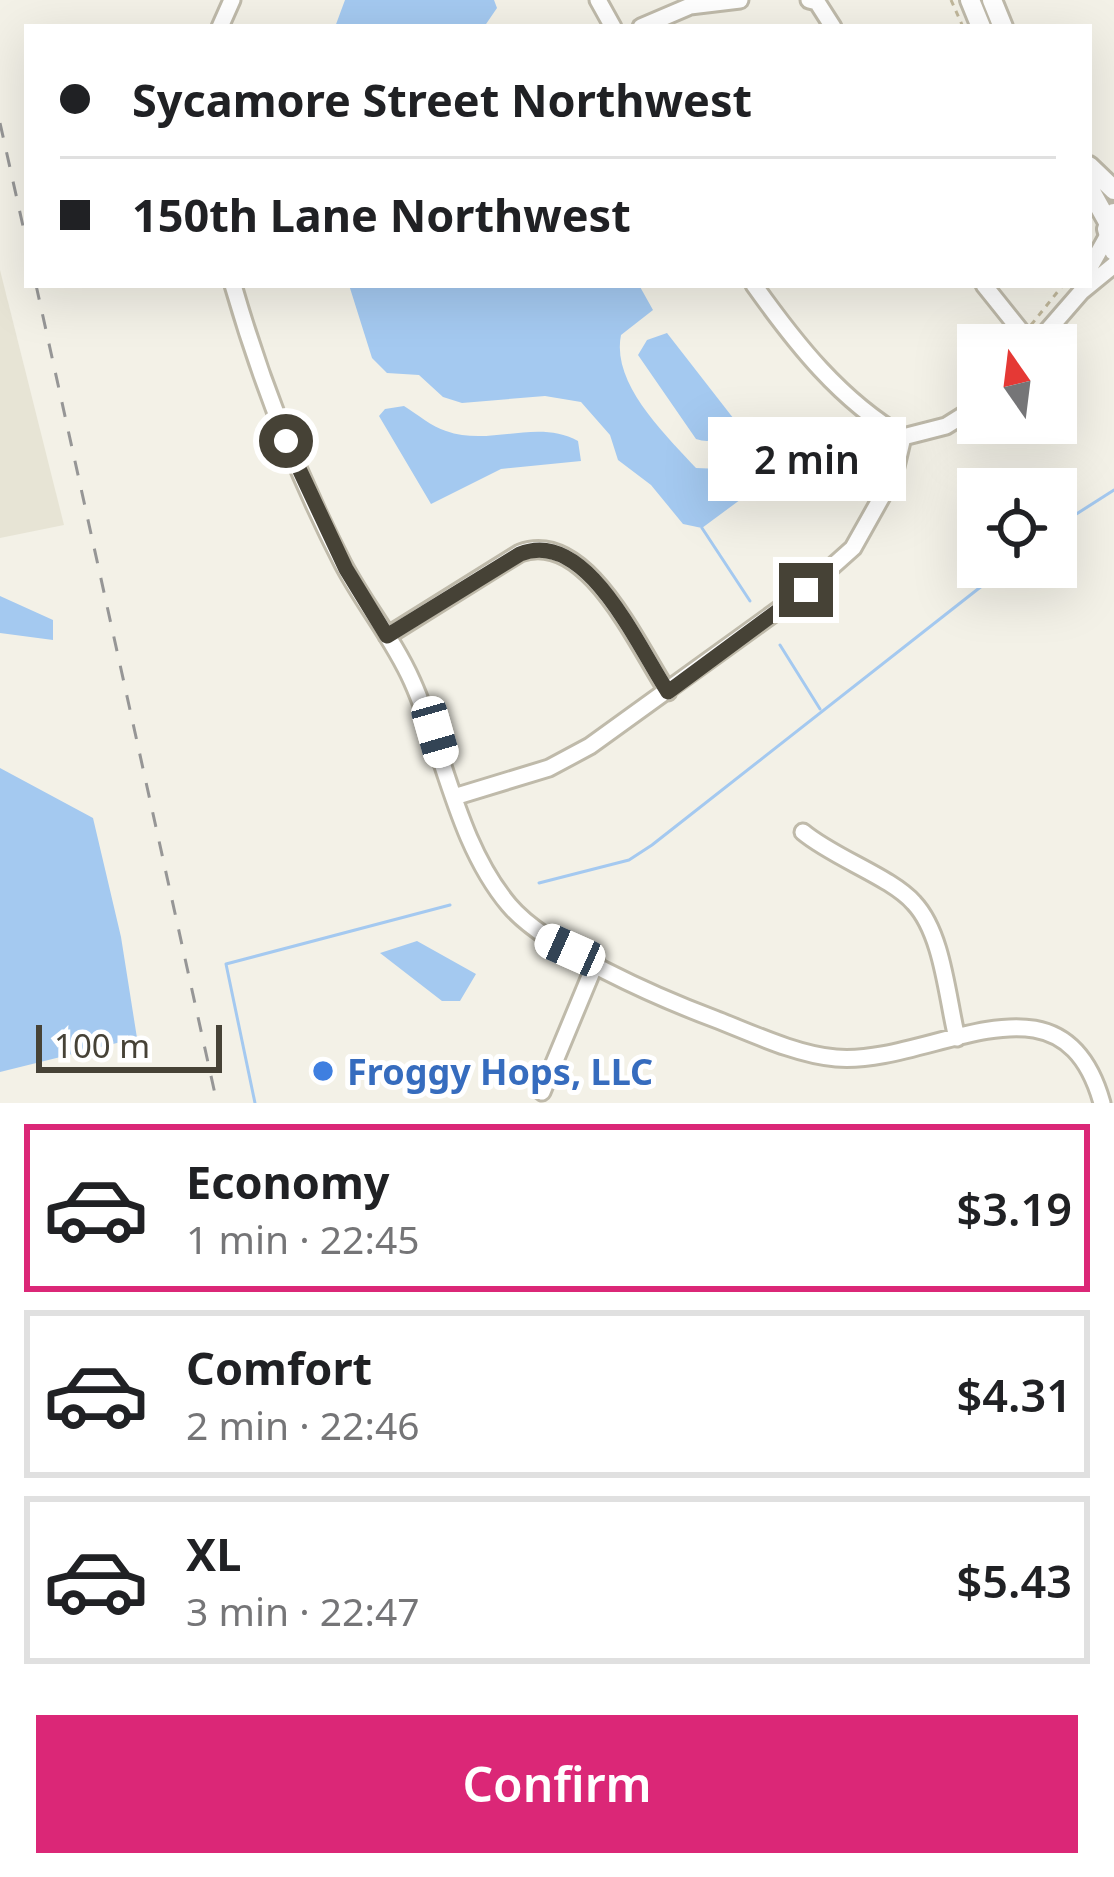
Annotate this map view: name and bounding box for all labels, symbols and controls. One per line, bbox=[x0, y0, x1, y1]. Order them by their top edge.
text: Sycamore Street Northwest bbox=[132, 69, 752, 130]
text: 150th Lane Northwest bbox=[132, 184, 631, 245]
north arrow bbox=[957, 324, 1077, 444]
map controls bbox=[957, 324, 1077, 588]
route start bbox=[259, 414, 313, 468]
callout: 2 min bbox=[707, 416, 905, 500]
text: 2 min bbox=[754, 432, 860, 485]
button: locate bbox=[957, 468, 1077, 588]
route end bbox=[779, 563, 833, 617]
car bbox=[408, 692, 462, 772]
car bbox=[530, 919, 610, 981]
scale bar bbox=[36, 1019, 222, 1072]
text: 100 m bbox=[54, 1023, 150, 1068]
place label: Froggy Hops, LLC bbox=[347, 1047, 653, 1096]
marker: Froggy Hops, LLC bbox=[310, 1058, 336, 1084]
text: Economy bbox=[186, 1151, 390, 1212]
icon: car bbox=[42, 1154, 150, 1262]
text: $3.19 bbox=[957, 1178, 1072, 1239]
text: 1 min · 22:45 bbox=[186, 1212, 420, 1265]
text: Comfort bbox=[186, 1337, 372, 1398]
icon: car bbox=[42, 1340, 150, 1448]
text: $4.31 bbox=[957, 1364, 1072, 1425]
text: 2 min · 22:46 bbox=[186, 1398, 420, 1451]
text: XL bbox=[186, 1523, 241, 1584]
icon: car bbox=[42, 1526, 150, 1634]
text: $5.43 bbox=[957, 1550, 1072, 1611]
text: 3 min · 22:47 bbox=[186, 1584, 420, 1637]
button: Confirm bbox=[36, 1715, 1078, 1853]

